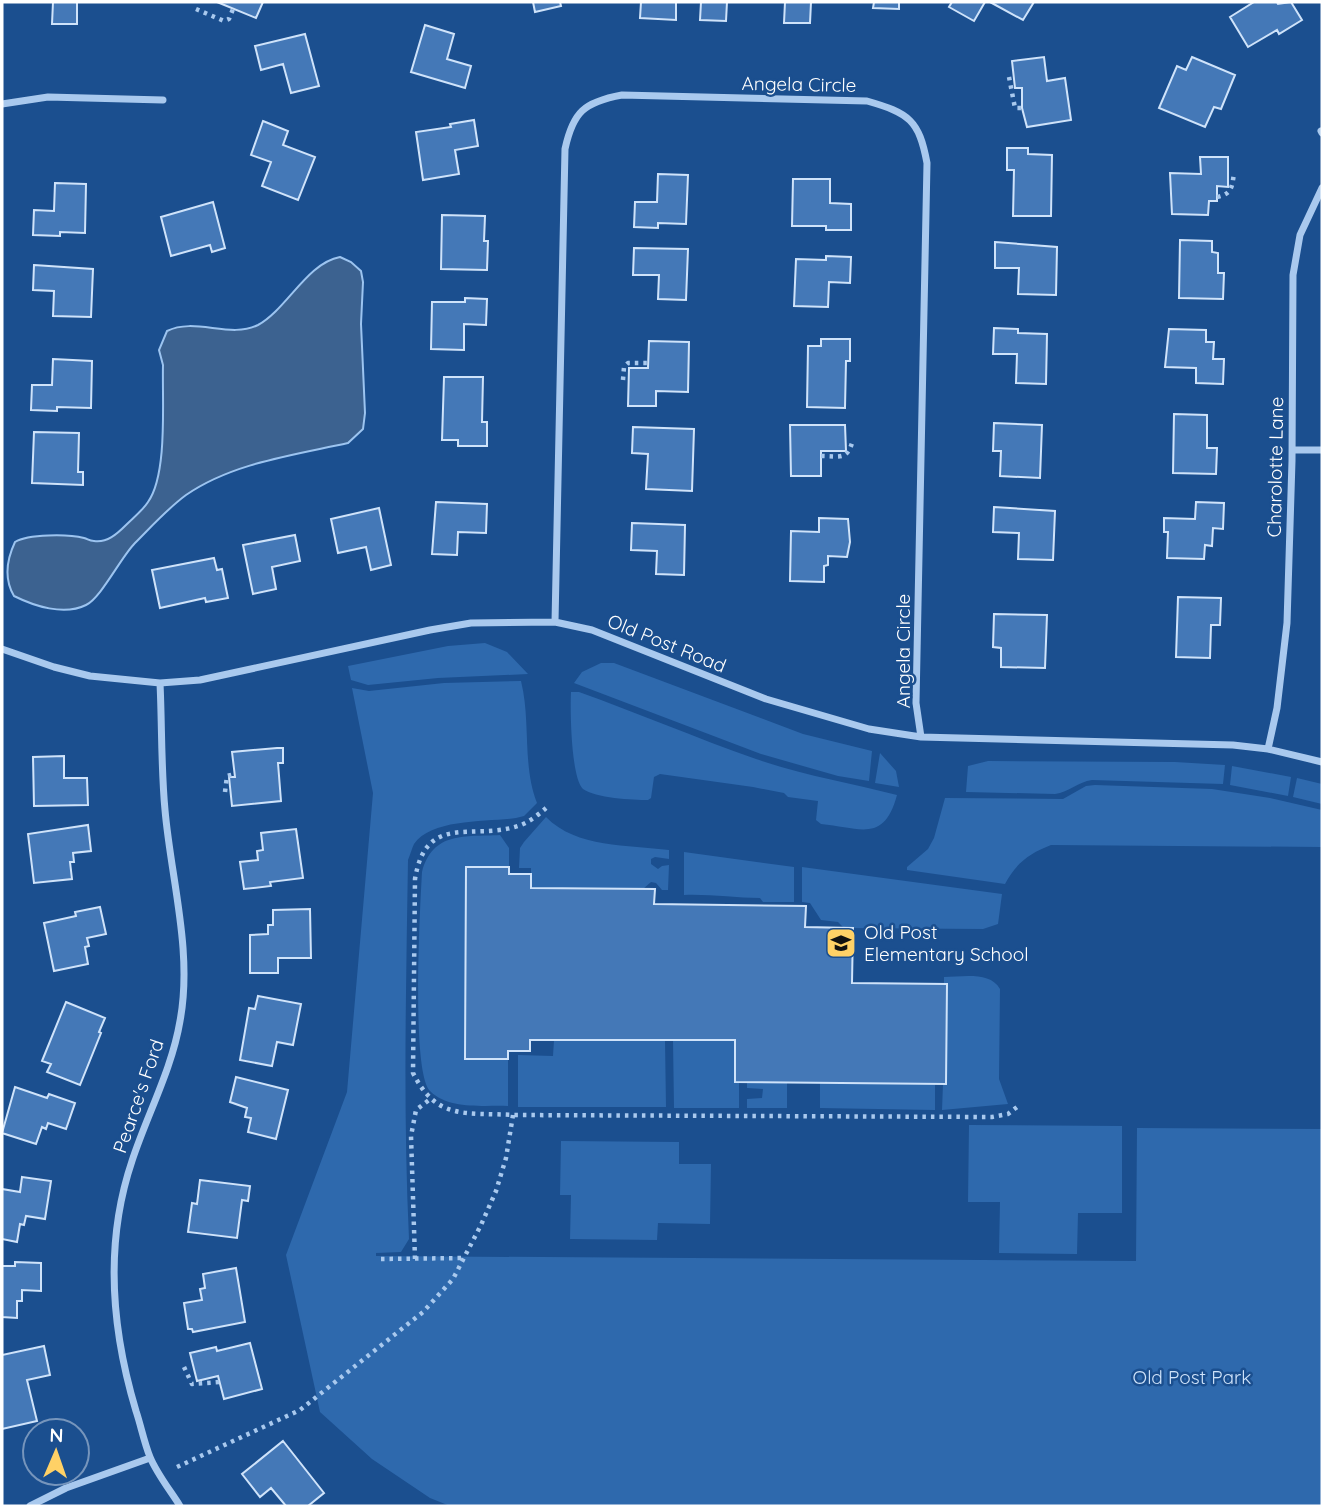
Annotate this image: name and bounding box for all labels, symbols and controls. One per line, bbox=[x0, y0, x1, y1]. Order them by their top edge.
street label: Angela Circle bbox=[741, 71, 857, 97]
street label: Charolotte Lane bbox=[1262, 396, 1288, 538]
street label: Angela Circle bbox=[891, 594, 915, 708]
street label: Old Post Road bbox=[604, 608, 730, 678]
place label: Old Post Elementary School bbox=[864, 920, 1029, 966]
school or university icon: Old Post Elementary School bbox=[824, 926, 858, 960]
street label: Pearce's Ford bbox=[107, 1036, 169, 1156]
park label: Old Post Park bbox=[1133, 1365, 1251, 1389]
north arrow bbox=[21, 1417, 91, 1487]
text: N bbox=[49, 1423, 64, 1447]

